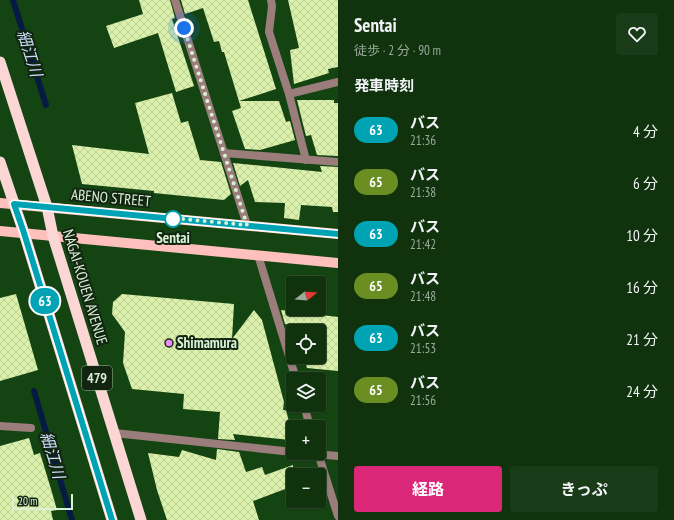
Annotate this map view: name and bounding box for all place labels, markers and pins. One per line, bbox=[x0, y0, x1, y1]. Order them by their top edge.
marker: Sentai bbox=[164, 210, 182, 228]
place label: Sentai bbox=[156, 228, 190, 247]
place label: Shimamura bbox=[177, 333, 237, 352]
marker: Shimamura bbox=[164, 338, 174, 348]

